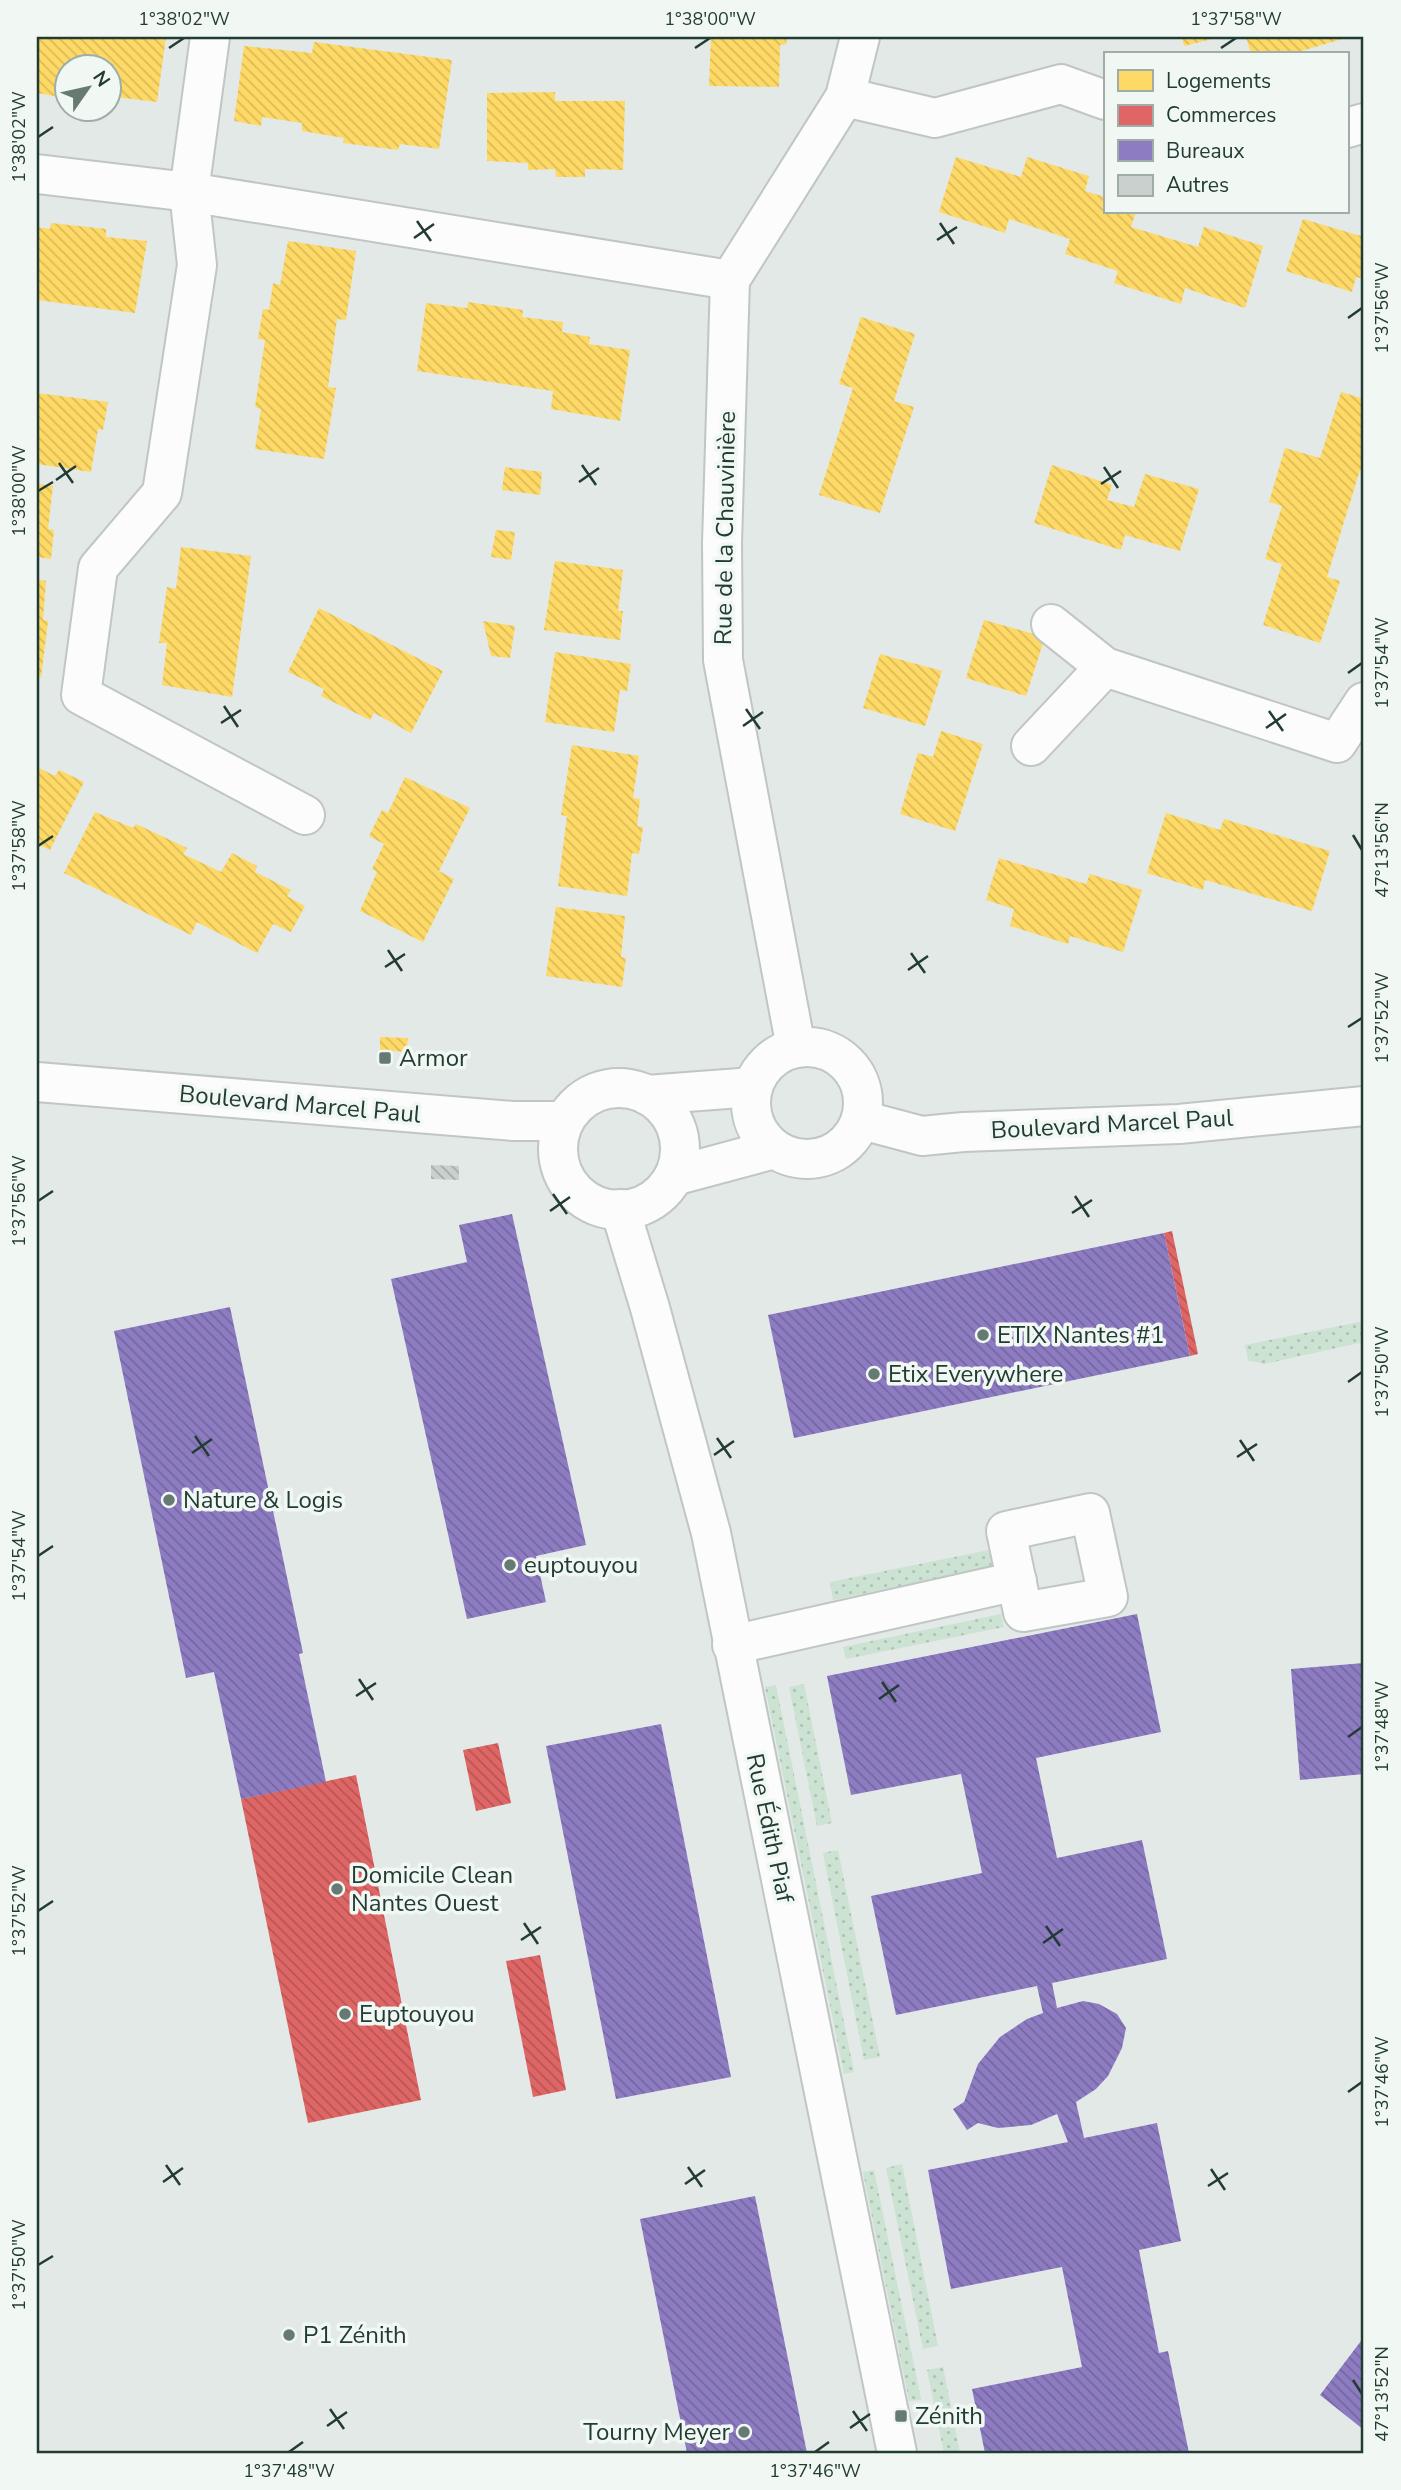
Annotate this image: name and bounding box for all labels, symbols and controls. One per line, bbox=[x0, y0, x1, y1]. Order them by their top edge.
text: 1°38'02"W bbox=[138, 7, 230, 31]
text: 1°38'00"W bbox=[664, 7, 756, 31]
text: 1°37'58"W bbox=[1190, 7, 1282, 31]
north arrow bbox=[52, 52, 122, 122]
legend bbox=[1104, 52, 1348, 214]
text: N bbox=[87, 66, 116, 92]
text: Logements bbox=[1166, 67, 1271, 95]
text: 1°38'02"W bbox=[7, 91, 31, 183]
text: Commerces bbox=[1166, 101, 1276, 129]
text: Bureaux bbox=[1166, 137, 1244, 165]
text: Autres bbox=[1166, 171, 1229, 199]
text: 1°37'56"W bbox=[1370, 262, 1394, 354]
street label: Rue de la Chauvinière bbox=[707, 411, 743, 645]
text: 1°38'00"W bbox=[7, 445, 31, 537]
text: 1°37'54"W bbox=[1370, 617, 1394, 709]
text: 1°37'58"W bbox=[7, 800, 31, 892]
text: 47°13'56"N bbox=[1370, 802, 1394, 898]
text: 1°37'52"W bbox=[1370, 972, 1394, 1064]
place label: Armor bbox=[399, 1042, 468, 1074]
marker: Armor bbox=[377, 1050, 393, 1066]
street label: Boulevard Marcel Paul bbox=[178, 1077, 422, 1131]
street label: Boulevard Marcel Paul bbox=[990, 1102, 1234, 1146]
text: 1°37'56"W bbox=[7, 1155, 31, 1247]
place label: ETIX Nantes #1 bbox=[997, 1319, 1165, 1351]
text: 1°37'50"W bbox=[1370, 1326, 1394, 1418]
marker: ETIX Nantes #1 bbox=[975, 1327, 991, 1343]
place label: Etix Everywhere bbox=[888, 1358, 1063, 1390]
marker: Etix Everywhere bbox=[866, 1366, 882, 1382]
place label: Nature & Logis bbox=[183, 1484, 343, 1516]
marker: Nature & Logis bbox=[161, 1492, 177, 1508]
text: 1°37'54"W bbox=[7, 1510, 31, 1602]
place label: euptouyou bbox=[524, 1549, 638, 1581]
marker: euptouyou bbox=[502, 1557, 518, 1573]
text: 1°37'48"W bbox=[1370, 1681, 1394, 1773]
street label: Rue Édith Piaf bbox=[739, 1751, 802, 1906]
place label: Domicile Clean Nantes Ouest bbox=[351, 1859, 513, 1919]
text: 1°37'52"W bbox=[7, 1865, 31, 1957]
marker: Domicile Clean Nantes Ouest bbox=[329, 1881, 345, 1897]
place label: Euptouyou bbox=[359, 1998, 474, 2030]
marker: Euptouyou bbox=[337, 2006, 353, 2022]
text: 1°37'46"W bbox=[1370, 2036, 1394, 2128]
text: 1°37'50"W bbox=[7, 2219, 31, 2311]
place label: P1 Zénith bbox=[303, 2319, 407, 2351]
marker: P1 Zénith bbox=[281, 2327, 297, 2343]
text: 47°13'52"N bbox=[1370, 2346, 1394, 2442]
place label: Zénith bbox=[915, 2400, 983, 2432]
marker: Zénith bbox=[893, 2408, 909, 2424]
place label: Tourny Meyer bbox=[583, 2416, 730, 2448]
marker: Tourny Meyer bbox=[736, 2424, 752, 2440]
text: 1°37'48"W bbox=[243, 2459, 335, 2483]
text: 1°37'46"W bbox=[769, 2459, 861, 2483]

